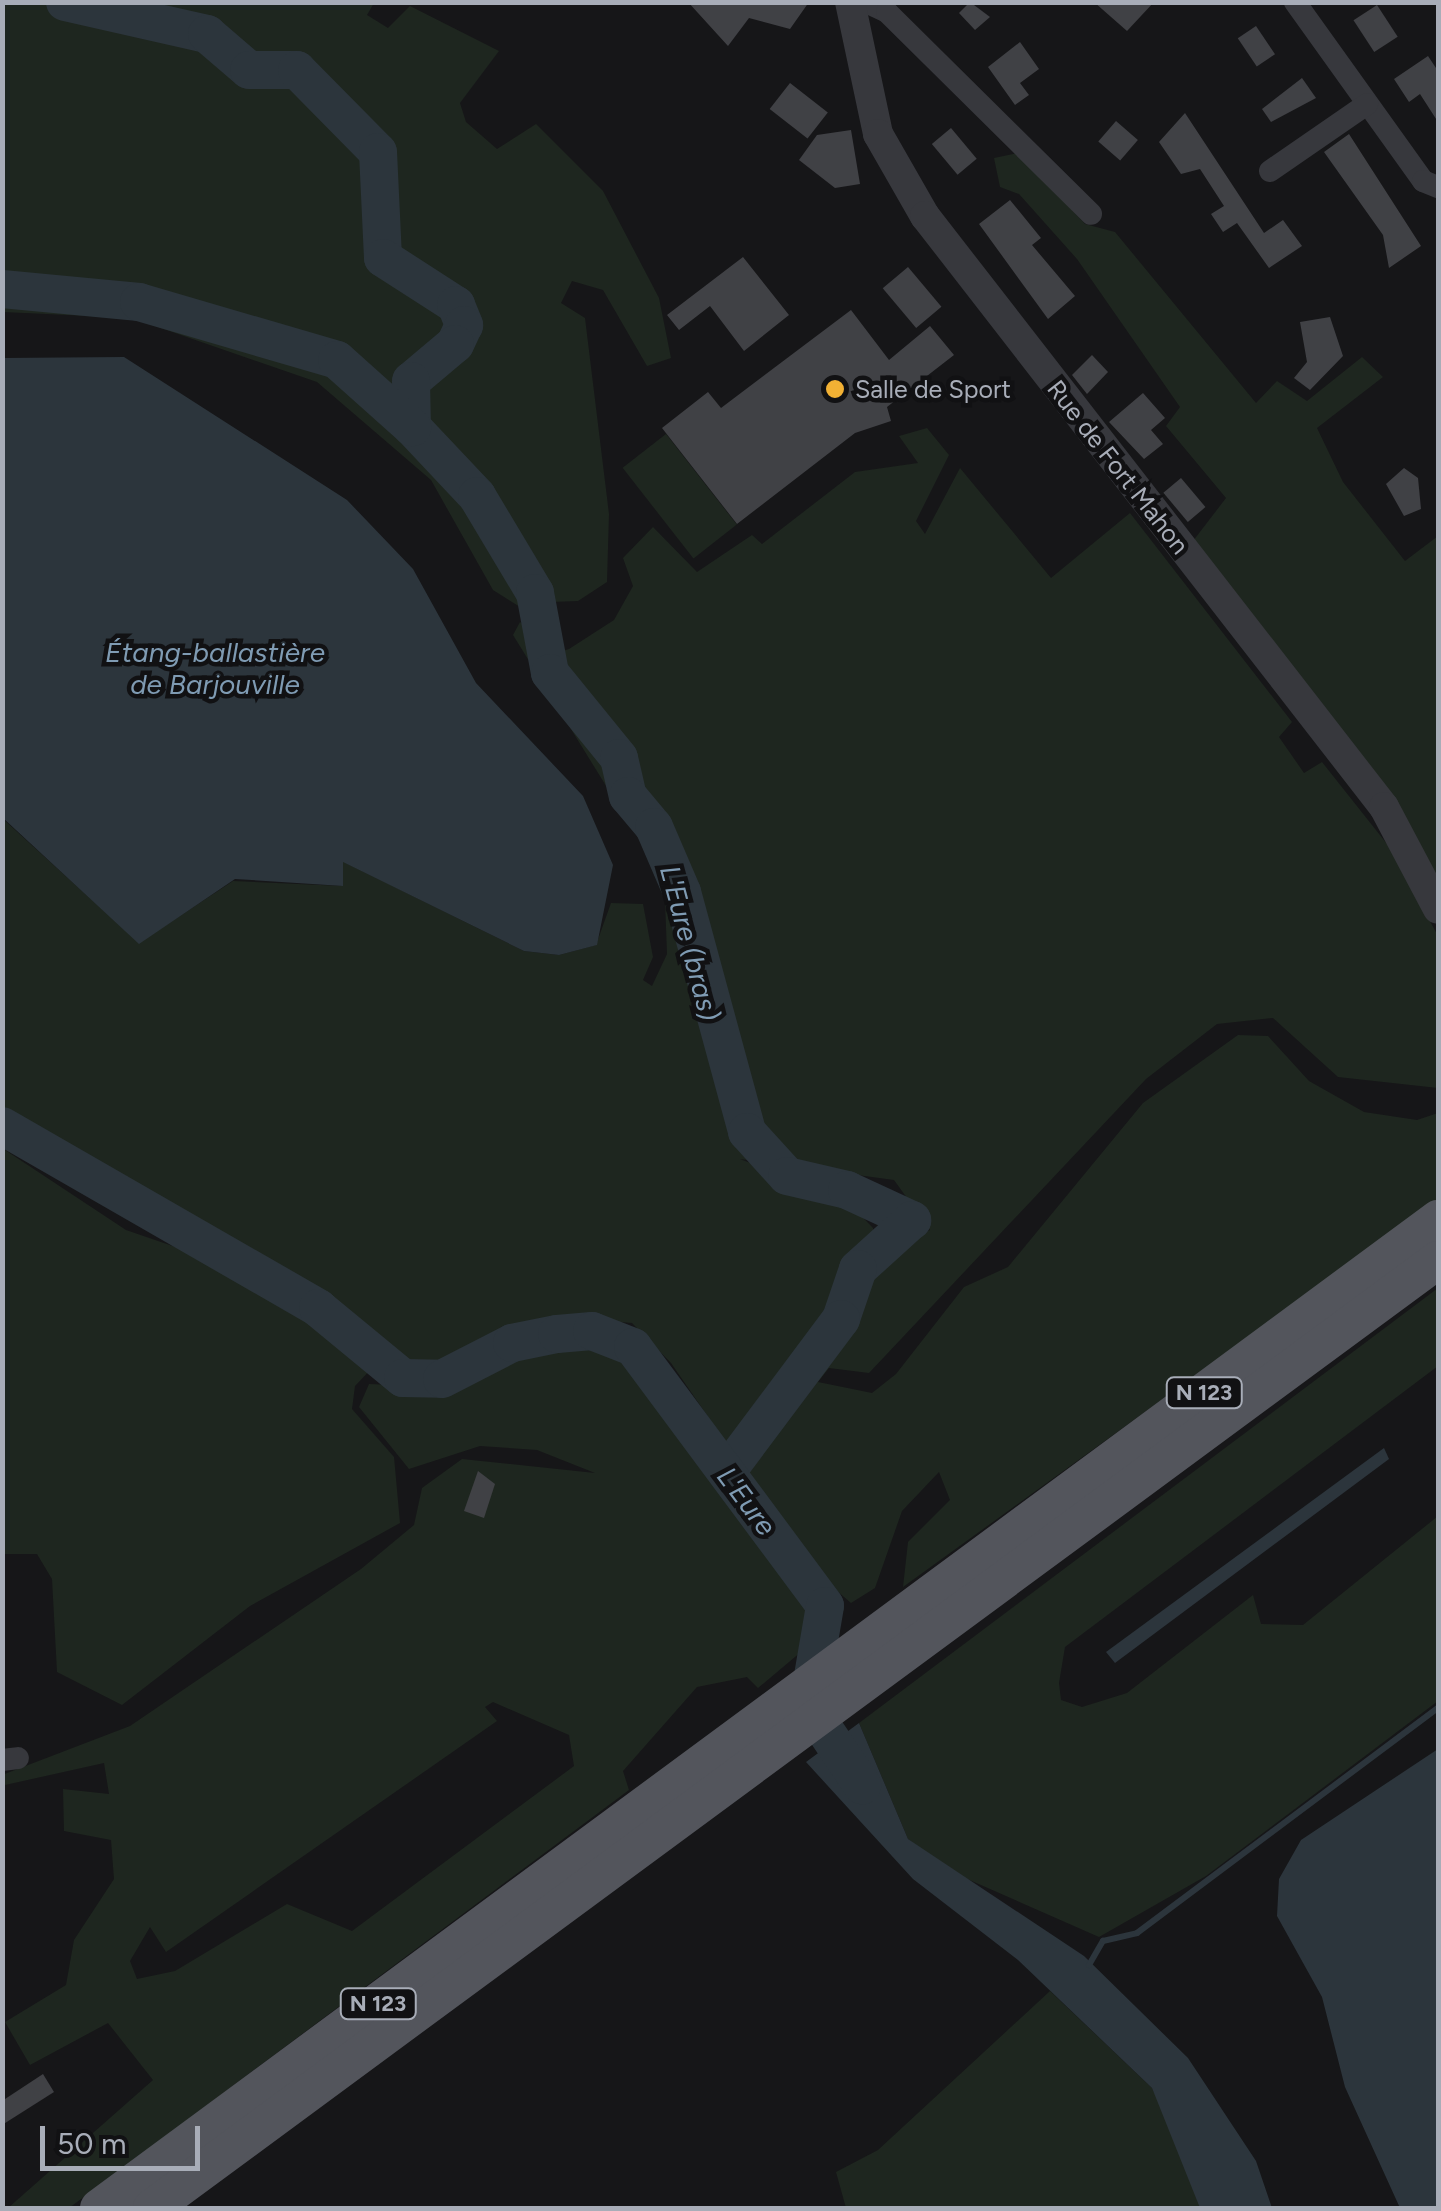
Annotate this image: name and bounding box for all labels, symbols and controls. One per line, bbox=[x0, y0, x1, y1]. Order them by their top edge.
place label: Salle de Sport bbox=[855, 374, 1011, 404]
street label: Rue de Fort Mahon bbox=[1041, 374, 1195, 560]
marker: Salle de Sport bbox=[824, 378, 846, 400]
water label: Étang-ballastière de Barjouville bbox=[105, 635, 325, 701]
water label: L'Eure (bras) bbox=[653, 862, 727, 1024]
road number: N 123 bbox=[1164, 1376, 1244, 1410]
water label: L'Eure bbox=[710, 1460, 784, 1542]
road number: N 123 bbox=[338, 1987, 418, 2021]
scale bar bbox=[45, 2106, 205, 2168]
text: 50 m bbox=[57, 2125, 126, 2162]

